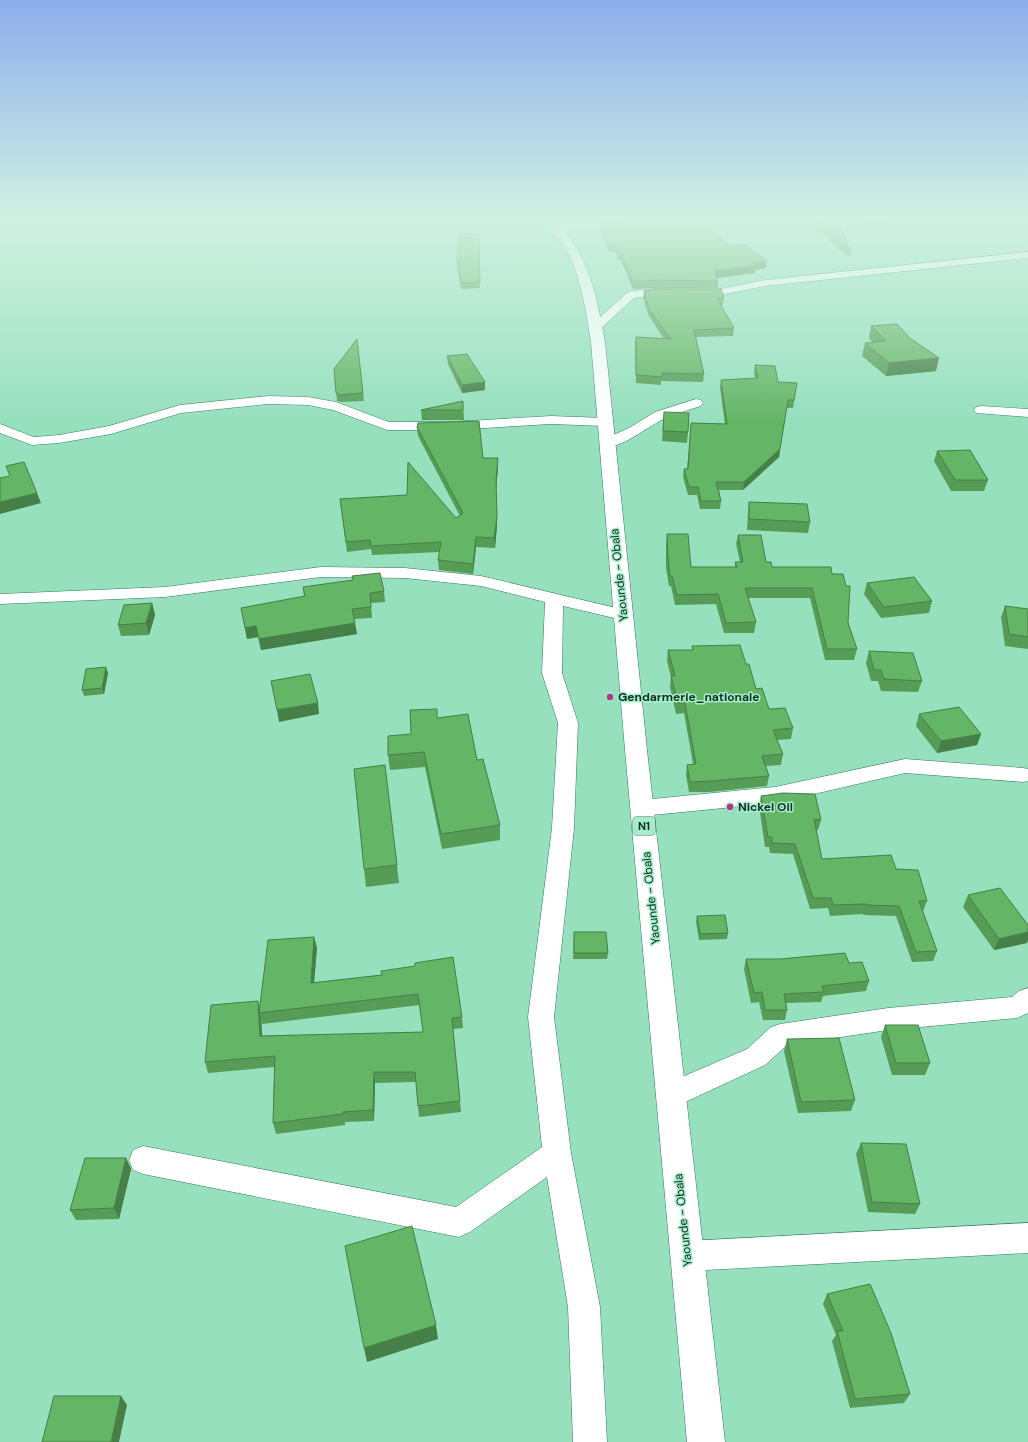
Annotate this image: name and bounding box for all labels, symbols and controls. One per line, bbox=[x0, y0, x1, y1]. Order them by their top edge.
street label: Yaounde - Obala bbox=[606, 528, 632, 622]
place label: Gendarmerie_nationale bbox=[618, 689, 759, 705]
marker: Gendarmerie_nationale bbox=[605, 692, 615, 702]
place label: Nickel Oil bbox=[738, 799, 793, 815]
marker: Nickel Oil bbox=[725, 802, 735, 812]
road number: N1 bbox=[633, 817, 655, 835]
street label: Yaounde - Obala bbox=[638, 851, 664, 945]
street label: Yaounde - Obala bbox=[670, 1173, 696, 1267]

